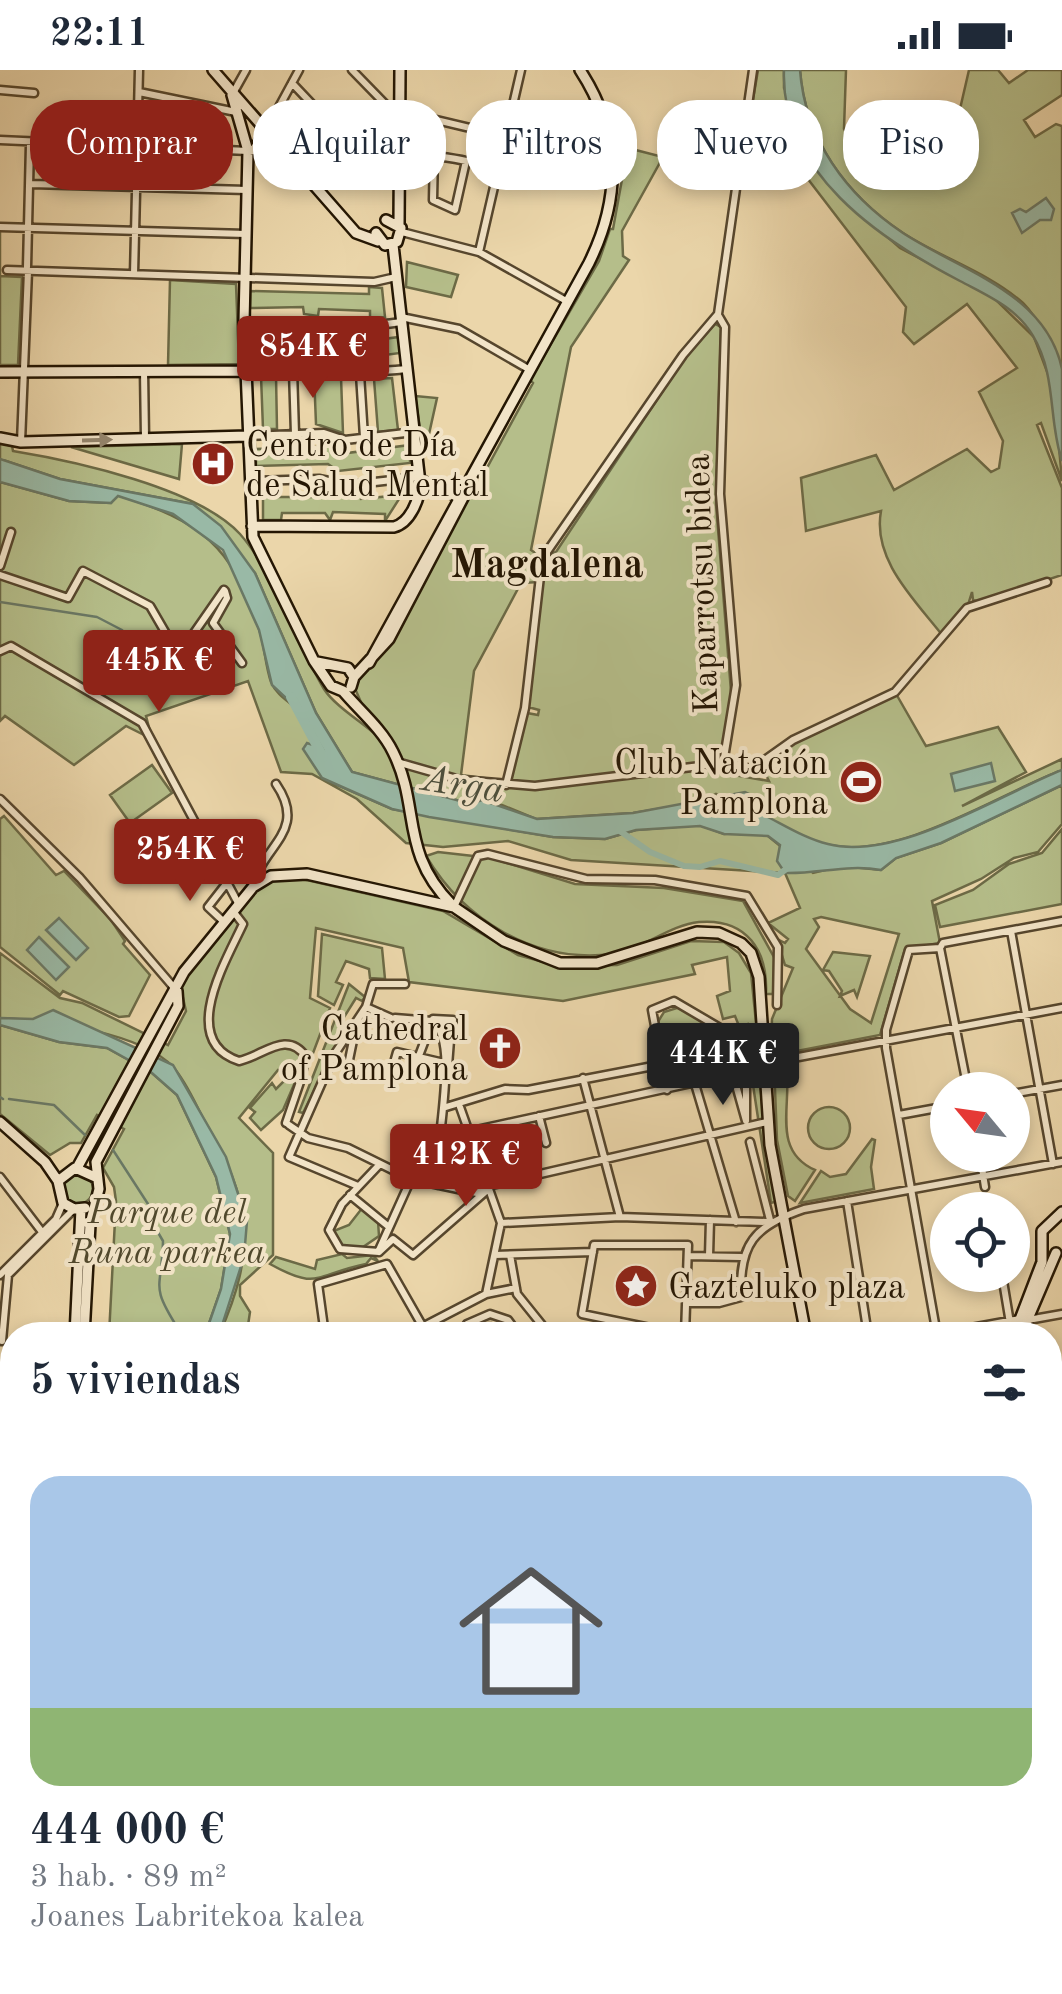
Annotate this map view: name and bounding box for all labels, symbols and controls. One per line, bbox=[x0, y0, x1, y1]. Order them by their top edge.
text: 22:11 bbox=[50, 16, 149, 54]
chip: Comprar bbox=[30, 100, 233, 190]
chip: Alquilar bbox=[253, 100, 446, 190]
chip: Filtros bbox=[466, 100, 637, 190]
chip: Nuevo bbox=[657, 100, 823, 190]
chip: Piso bbox=[843, 100, 979, 190]
pin: 854K € bbox=[232, 316, 394, 401]
text: 854K € bbox=[259, 332, 367, 364]
place label: Centro de Día de Salud Mental bbox=[246, 429, 489, 504]
one-way arrow bbox=[82, 431, 114, 447]
hospital icon: Centro de Día de Salud Mental bbox=[190, 441, 236, 487]
street label: Kaparrotsu bidea bbox=[681, 453, 726, 715]
district label: Magdalena bbox=[450, 547, 644, 587]
pin: 445K € bbox=[78, 630, 240, 715]
text: 445K € bbox=[105, 646, 213, 678]
place label: Club Natación Pamplona bbox=[614, 747, 828, 822]
sports icon: Club Natación Pamplona bbox=[838, 759, 884, 805]
water label: Arga bbox=[417, 760, 506, 811]
pin: 254K € bbox=[109, 819, 271, 904]
text: 254K € bbox=[136, 835, 244, 867]
place label: Cathedral of Pamplona bbox=[281, 1013, 468, 1088]
pin: 444K € bbox=[642, 1023, 804, 1108]
church icon: Cathedral of Pamplona bbox=[477, 1025, 523, 1071]
text: 444K € bbox=[669, 1039, 777, 1071]
north arrow bbox=[930, 1072, 1030, 1172]
map controls bbox=[930, 1072, 1030, 1292]
pin: 412K € bbox=[385, 1124, 547, 1209]
text: 412K € bbox=[412, 1140, 520, 1172]
button: locate bbox=[930, 1192, 1030, 1292]
park label: Parque del Runa parkea bbox=[68, 1196, 265, 1271]
place icon: Gazteluko plaza bbox=[613, 1263, 659, 1309]
place label: Gazteluko plaza bbox=[668, 1271, 905, 1306]
icon: filters bbox=[977, 1355, 1032, 1410]
text: 5 viviendas bbox=[30, 1361, 241, 1403]
icon: home bbox=[441, 1541, 621, 1721]
text: 444 000 € bbox=[30, 1811, 224, 1853]
text: 3 hab. · 89 m² bbox=[30, 1862, 227, 1894]
text: Joanes Labritekoa kalea bbox=[30, 1902, 364, 1934]

